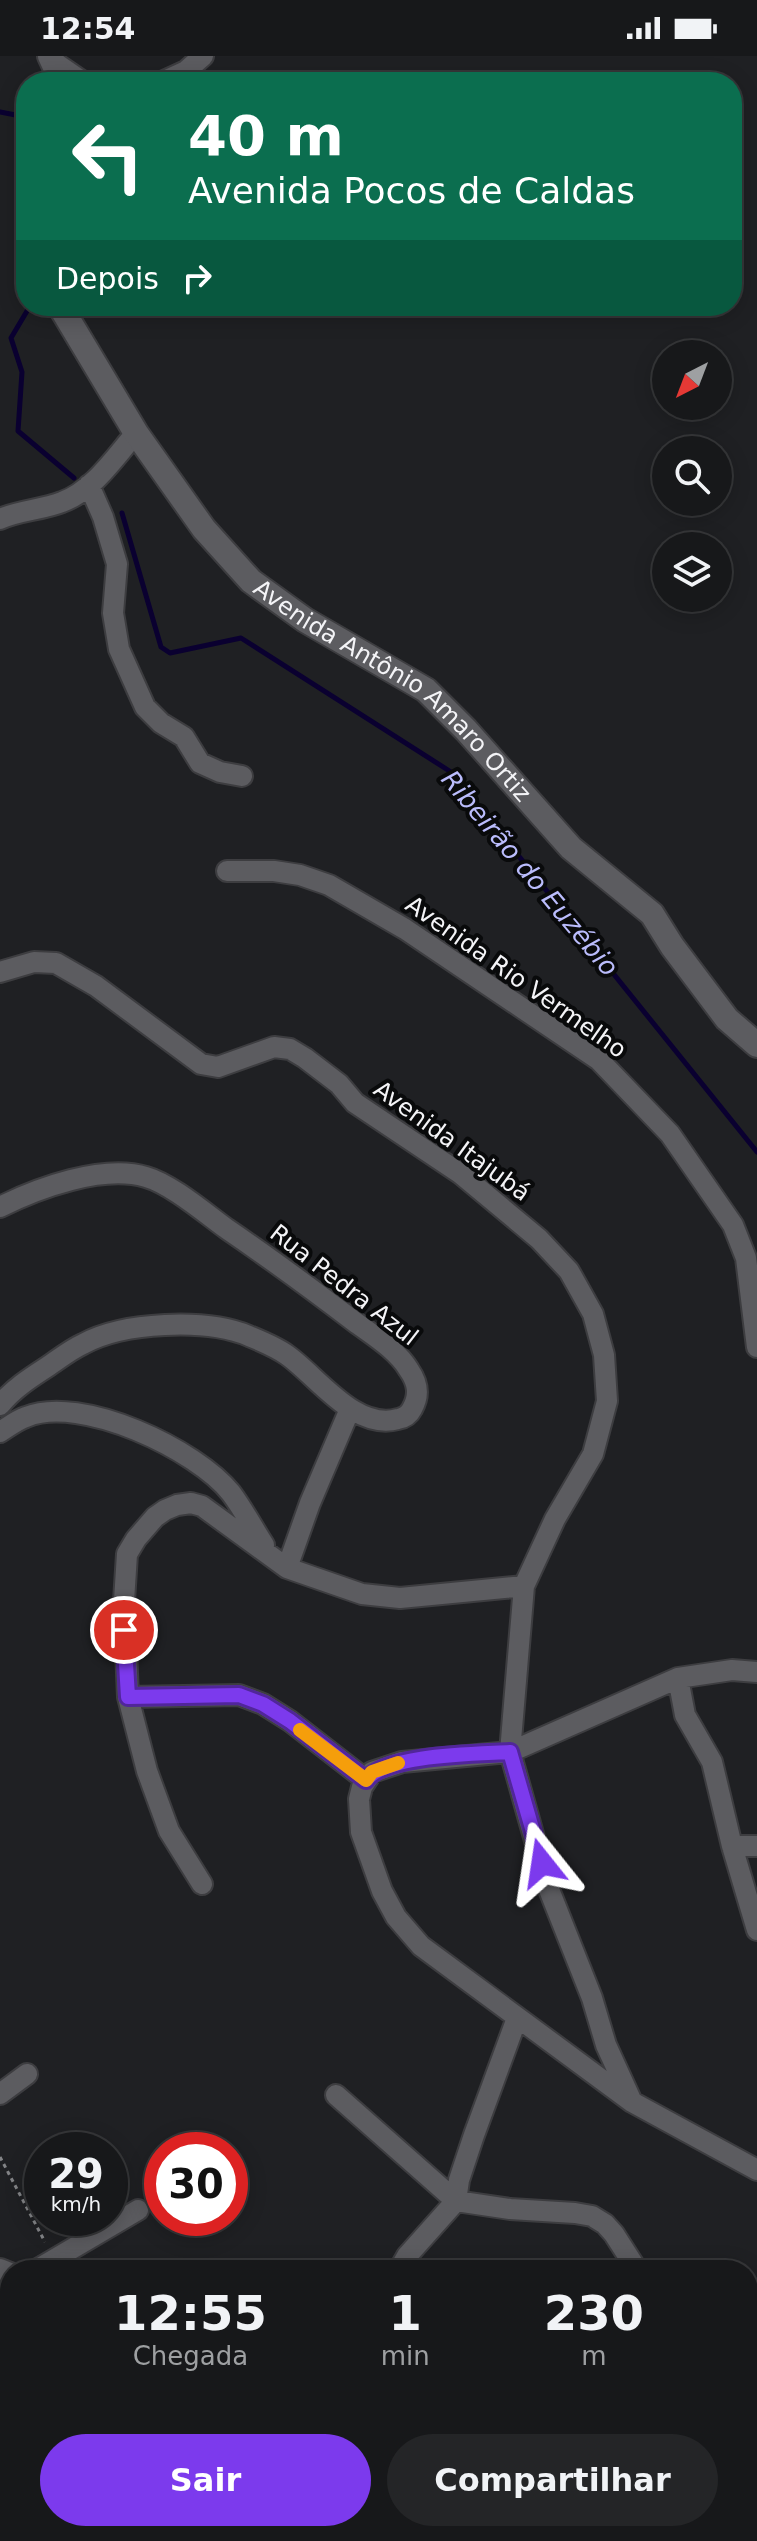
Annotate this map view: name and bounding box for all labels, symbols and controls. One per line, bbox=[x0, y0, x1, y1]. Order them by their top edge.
text: 12:54 bbox=[40, 11, 136, 46]
text: 40 m bbox=[188, 103, 344, 168]
icon: left bbox=[56, 104, 160, 208]
text: Avenida Pocos de Caldas bbox=[188, 170, 635, 211]
icon: right bbox=[175, 256, 219, 300]
text: Depois bbox=[56, 261, 159, 296]
north arrow bbox=[652, 340, 732, 420]
map controls bbox=[652, 340, 732, 612]
button: search bbox=[652, 436, 732, 516]
button: layers bbox=[652, 532, 732, 612]
street label: Avenida Antônio Amaro Ortiz bbox=[248, 574, 537, 807]
water label: Ribeirão do Euzébio bbox=[435, 764, 625, 982]
street label: Avenida Rio Vermelho bbox=[400, 890, 632, 1064]
street label: Avenida Itajubá bbox=[368, 1075, 536, 1207]
street label: Rua Pedra Azul bbox=[265, 1219, 423, 1351]
pin bbox=[90, 1596, 158, 1664]
icon: arrive bbox=[102, 1608, 146, 1652]
position arrow bbox=[500, 1821, 584, 1905]
speed limit sign: 30 bbox=[144, 2132, 248, 2236]
text: 29 bbox=[48, 2151, 104, 2197]
text: km/h bbox=[51, 2192, 101, 2216]
text: 12:55 bbox=[114, 2285, 267, 2341]
text: 1 bbox=[389, 2285, 422, 2341]
text: 230 bbox=[544, 2285, 644, 2341]
text: Chegada bbox=[133, 2341, 248, 2371]
text: min bbox=[381, 2341, 430, 2371]
text: m bbox=[581, 2341, 607, 2371]
button: Sair bbox=[40, 2434, 371, 2526]
button: Compartilhar bbox=[387, 2434, 718, 2526]

